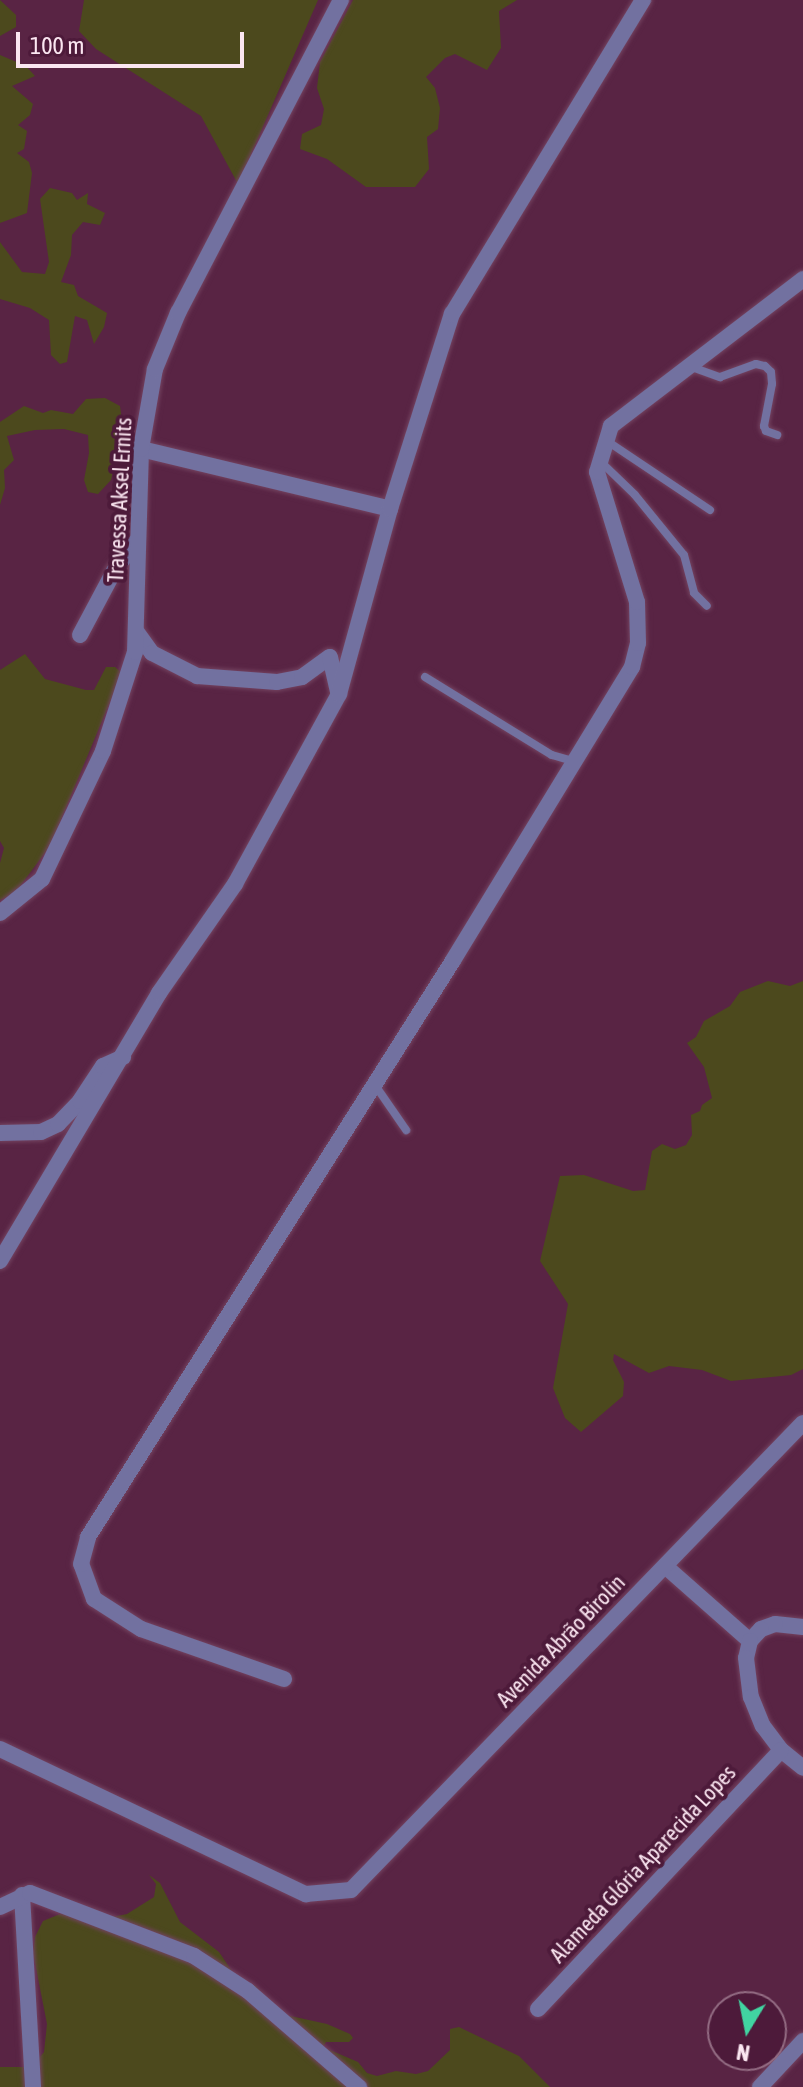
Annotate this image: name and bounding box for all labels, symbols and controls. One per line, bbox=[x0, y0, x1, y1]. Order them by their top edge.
scale bar bbox=[20, 16, 248, 66]
text: 100 m bbox=[30, 32, 84, 59]
street label: Travessa Aksel Ernits bbox=[103, 417, 137, 583]
street label: Avenida Abrão Birolin bbox=[491, 1569, 631, 1713]
street label: Alameda Glória Aparecida Lopes bbox=[545, 1760, 741, 1968]
north arrow bbox=[707, 1991, 787, 2071]
text: N bbox=[735, 2039, 752, 2067]

